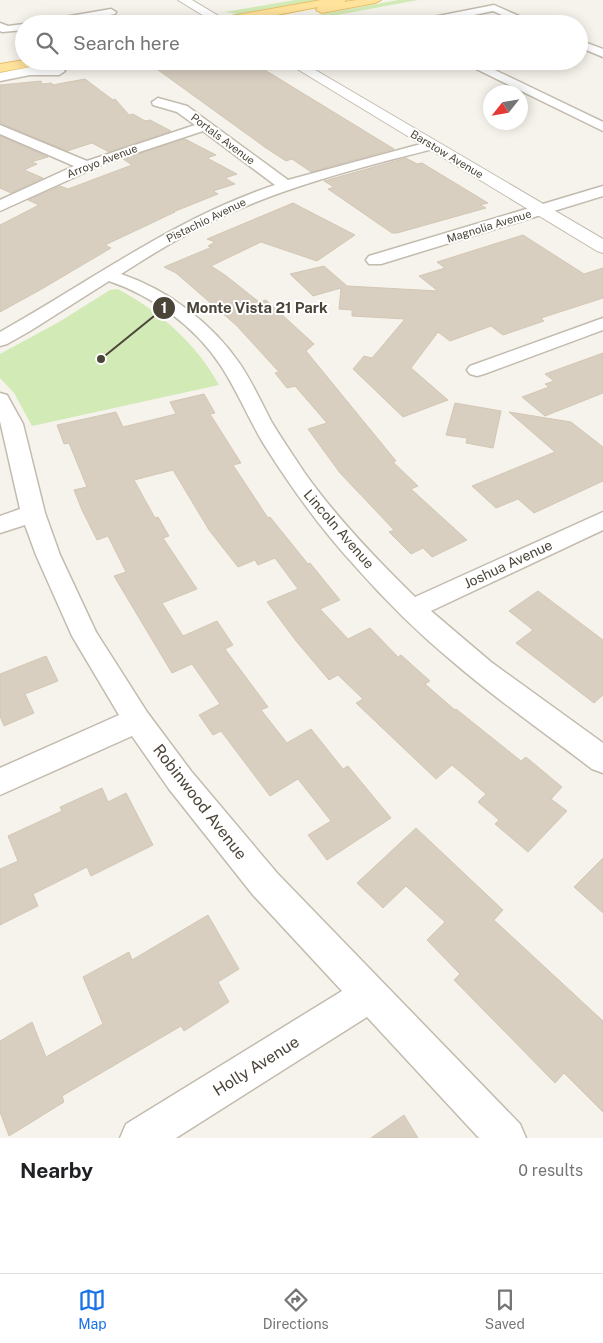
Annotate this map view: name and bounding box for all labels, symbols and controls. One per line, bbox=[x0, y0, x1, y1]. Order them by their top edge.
search box bbox=[15, 15, 588, 70]
icon: search bbox=[33, 29, 61, 57]
text: Search here bbox=[73, 32, 180, 54]
north arrow bbox=[483, 85, 528, 130]
street label: Portals Avenue bbox=[189, 111, 257, 167]
street label: Barstow Avenue bbox=[409, 128, 485, 180]
street label: Arroyo Avenue bbox=[65, 142, 139, 180]
street label: Pistachio Avenue bbox=[164, 196, 248, 244]
street label: Magnolia Avenue bbox=[445, 207, 533, 245]
callout: Monte Vista 21 Park bbox=[151, 293, 338, 323]
text: 1 bbox=[161, 299, 167, 316]
text: Monte Vista 21 Park bbox=[186, 299, 328, 316]
street label: Lincoln Avenue bbox=[301, 486, 378, 572]
street label: Joshua Avenue bbox=[461, 536, 555, 591]
street label: Robinwood Avenue bbox=[149, 741, 251, 863]
street label: Holly Avenue bbox=[210, 1032, 302, 1100]
text: Nearby bbox=[20, 1158, 93, 1183]
text: 0 results bbox=[518, 1161, 583, 1180]
tab: Map bbox=[78, 1286, 107, 1332]
tab: Directions bbox=[263, 1286, 329, 1332]
tab: Saved bbox=[485, 1286, 525, 1332]

